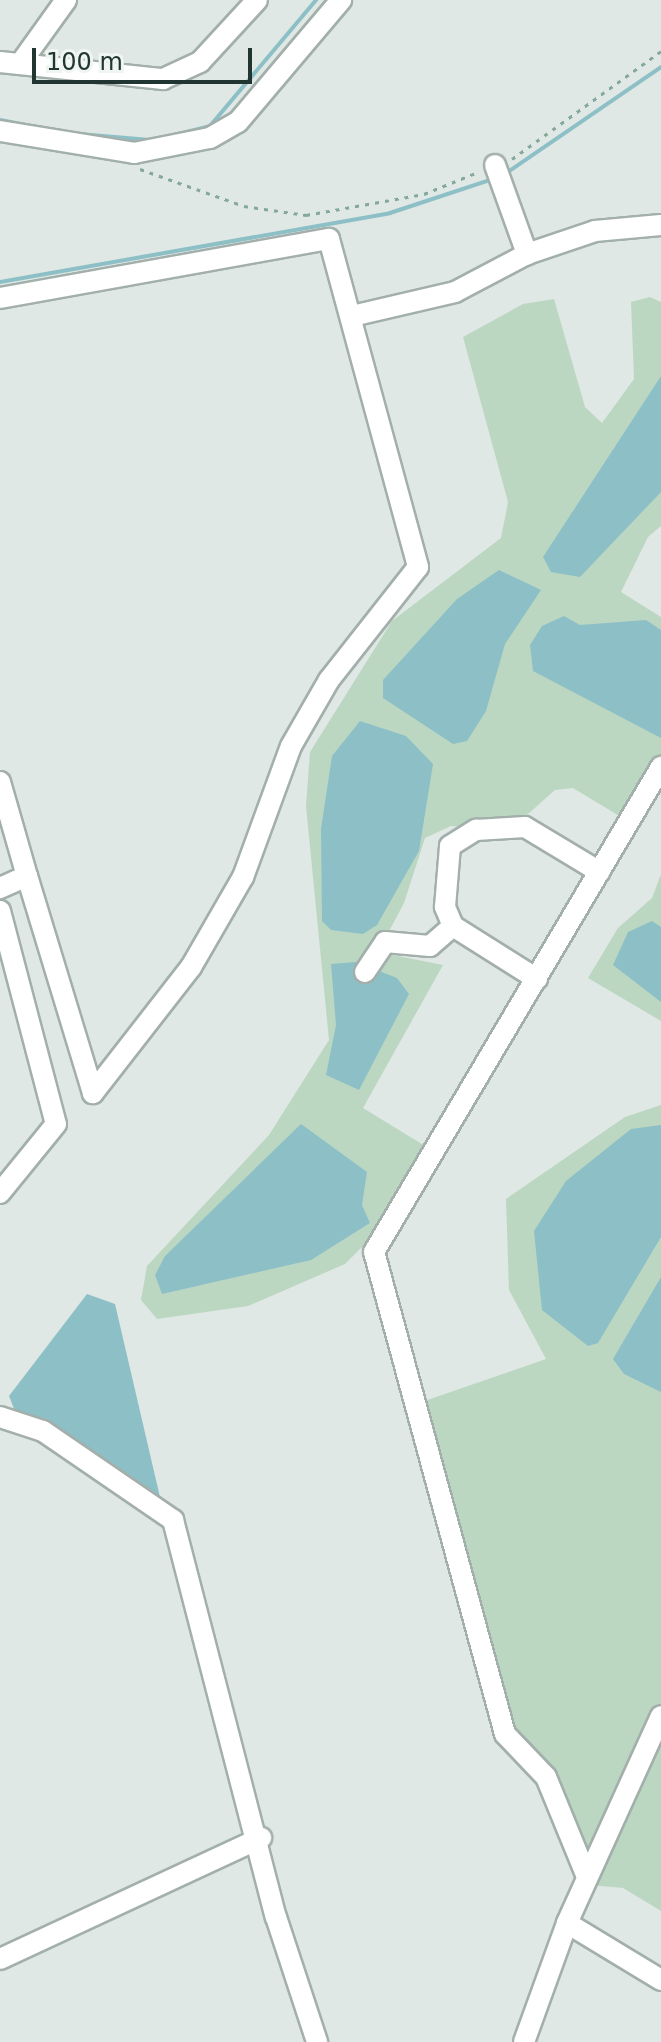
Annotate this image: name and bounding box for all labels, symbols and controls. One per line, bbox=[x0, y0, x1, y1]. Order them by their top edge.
scale bar bbox=[36, 32, 256, 82]
text: 100 m bbox=[46, 48, 123, 76]

